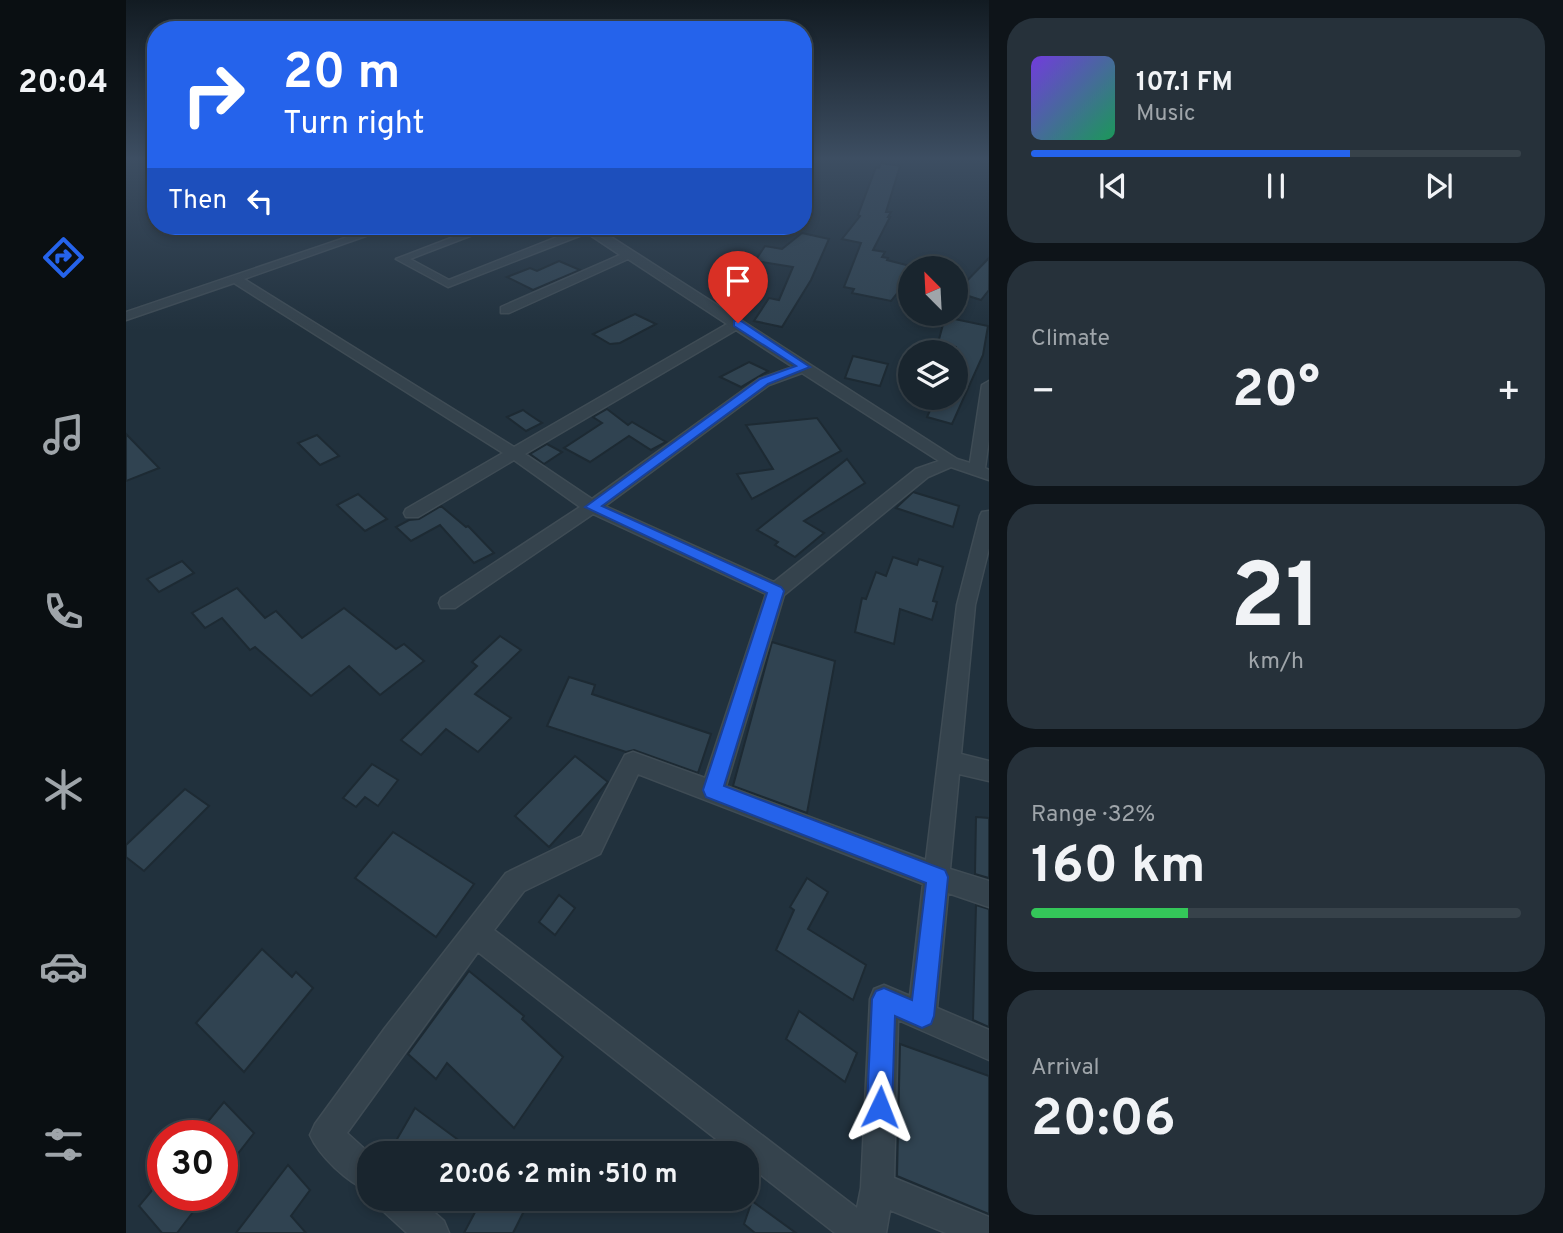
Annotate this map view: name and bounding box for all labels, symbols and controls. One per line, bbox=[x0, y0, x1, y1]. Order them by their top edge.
text: 20 m bbox=[283, 44, 400, 106]
icon: right bbox=[168, 49, 259, 140]
text: 20:04 bbox=[18, 64, 108, 104]
text: 107.1 FM bbox=[1136, 67, 1233, 100]
text: Music bbox=[1136, 100, 1196, 129]
text: Turn right bbox=[283, 105, 425, 145]
icon: previous bbox=[1094, 167, 1132, 205]
icon: pause bbox=[1257, 167, 1295, 205]
icon: next bbox=[1420, 167, 1458, 205]
icon: left bbox=[241, 182, 279, 220]
text: Then bbox=[168, 185, 227, 218]
icon: directions bbox=[39, 233, 88, 282]
pin bbox=[708, 251, 768, 323]
north arrow bbox=[898, 256, 968, 326]
map controls bbox=[898, 256, 968, 410]
icon: arrive bbox=[719, 262, 757, 300]
text: Climate bbox=[1031, 325, 1110, 354]
button: layers bbox=[898, 340, 968, 410]
text: 20° bbox=[1232, 359, 1320, 425]
text: − bbox=[1031, 369, 1056, 418]
text: + bbox=[1496, 369, 1521, 418]
icon: music bbox=[39, 410, 88, 459]
text: 21 bbox=[1230, 545, 1322, 660]
icon: phone bbox=[39, 587, 88, 636]
text: km/h bbox=[1248, 648, 1304, 677]
icon: climate bbox=[39, 765, 88, 814]
text: Range · 32% bbox=[1031, 801, 1155, 830]
text: 160 km bbox=[1031, 835, 1206, 901]
icon: car bbox=[39, 942, 88, 991]
text: Arrival bbox=[1031, 1054, 1100, 1083]
position arrow bbox=[843, 1070, 917, 1144]
text: 20:06 bbox=[1031, 1088, 1176, 1154]
icon: filters bbox=[39, 1120, 88, 1169]
speed limit sign: 30 bbox=[147, 1120, 238, 1211]
text: 20:06 · 2 min · 510 m bbox=[439, 1159, 677, 1192]

